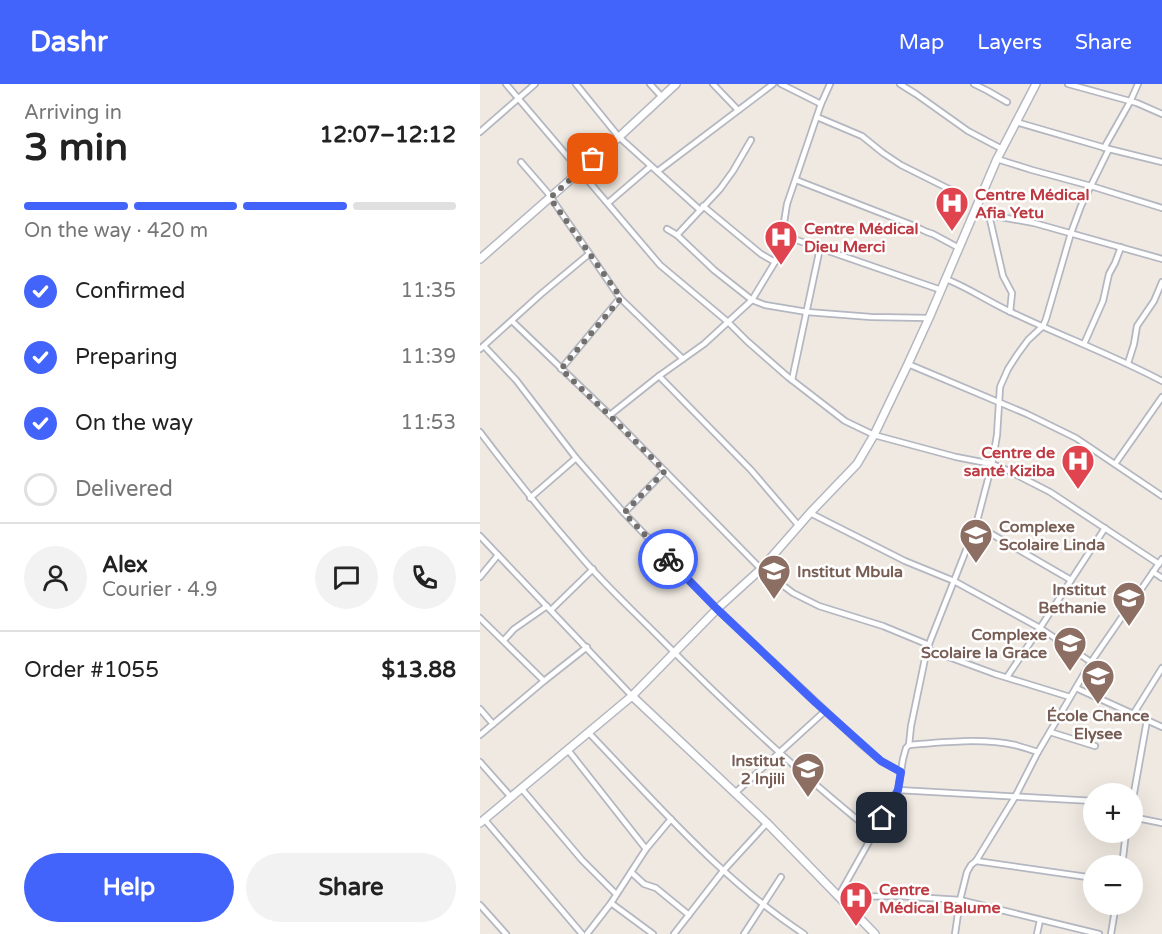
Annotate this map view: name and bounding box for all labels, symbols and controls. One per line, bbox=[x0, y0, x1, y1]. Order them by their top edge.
text: Dashr bbox=[30, 25, 108, 59]
text: Map bbox=[899, 30, 944, 55]
text: Layers bbox=[977, 30, 1042, 55]
text: Share bbox=[1075, 30, 1132, 55]
text: Arriving in bbox=[24, 101, 122, 125]
text: 12:07–12:12 bbox=[319, 122, 456, 148]
text: 3 min bbox=[24, 124, 128, 171]
pin bbox=[567, 133, 618, 184]
icon: bag bbox=[576, 142, 609, 175]
hospital icon: Centre Médical Afia Yetu bbox=[934, 185, 970, 232]
place label: Centre Médical Afia Yetu bbox=[975, 185, 1090, 223]
text: On the way · 420 m bbox=[24, 219, 208, 243]
hospital icon: Centre Médical Dieu Merci bbox=[763, 219, 799, 266]
place label: Centre Médical Dieu Merci bbox=[804, 219, 919, 257]
icon: check bbox=[24, 275, 57, 308]
text: Confirmed bbox=[75, 278, 185, 304]
text: 11:35 bbox=[401, 279, 456, 303]
icon: check bbox=[24, 341, 57, 374]
text: Preparing bbox=[75, 344, 178, 370]
text: 11:39 bbox=[401, 345, 456, 369]
icon: check bbox=[24, 407, 57, 440]
text: On the way bbox=[75, 410, 193, 436]
text: 11:53 bbox=[401, 411, 456, 435]
place label: Centre de santé Kiziba bbox=[964, 443, 1055, 481]
hospital icon: Centre de santé Kiziba bbox=[1060, 443, 1096, 490]
text: Delivered bbox=[75, 476, 173, 502]
school or university icon: Complexe Scolaire Linda bbox=[958, 517, 994, 564]
place label: Complexe Scolaire Linda bbox=[999, 517, 1105, 555]
courier bbox=[638, 529, 698, 589]
icon: bike bbox=[652, 543, 685, 576]
button: person bbox=[24, 546, 87, 609]
button: chat bbox=[315, 546, 378, 609]
button: phone bbox=[393, 546, 456, 609]
text: Alex bbox=[102, 552, 148, 578]
school or university icon: Institut Mbula bbox=[756, 553, 792, 600]
place label: Institut Mbula bbox=[797, 562, 903, 582]
text: Courier · 4.9 bbox=[102, 578, 217, 602]
place label: Institut Bethanie bbox=[1038, 580, 1107, 618]
school or university icon: Institut Bethanie bbox=[1111, 580, 1147, 627]
place label: Complexe Scolaire la Grace bbox=[921, 625, 1047, 663]
school or university icon: Complexe Scolaire la Grace bbox=[1052, 625, 1088, 672]
text: Order #1055 bbox=[24, 657, 159, 683]
text: $13.88 bbox=[382, 657, 456, 683]
school or university icon: École Chance Elysee bbox=[1080, 658, 1116, 705]
place label: École Chance Elysee bbox=[1047, 706, 1149, 744]
place label: Institut 2 Injili bbox=[731, 751, 786, 789]
school or university icon: Institut 2 Injili bbox=[790, 751, 826, 798]
map controls bbox=[1083, 783, 1143, 915]
button: + bbox=[1083, 783, 1143, 843]
pin bbox=[856, 792, 907, 843]
icon: home bbox=[865, 801, 898, 834]
button: Help bbox=[24, 853, 234, 922]
button: Share bbox=[246, 853, 456, 922]
button: − bbox=[1083, 855, 1143, 915]
hospital icon: Centre Médical Balume bbox=[838, 880, 874, 927]
place label: Centre Médical Balume bbox=[879, 880, 1001, 918]

